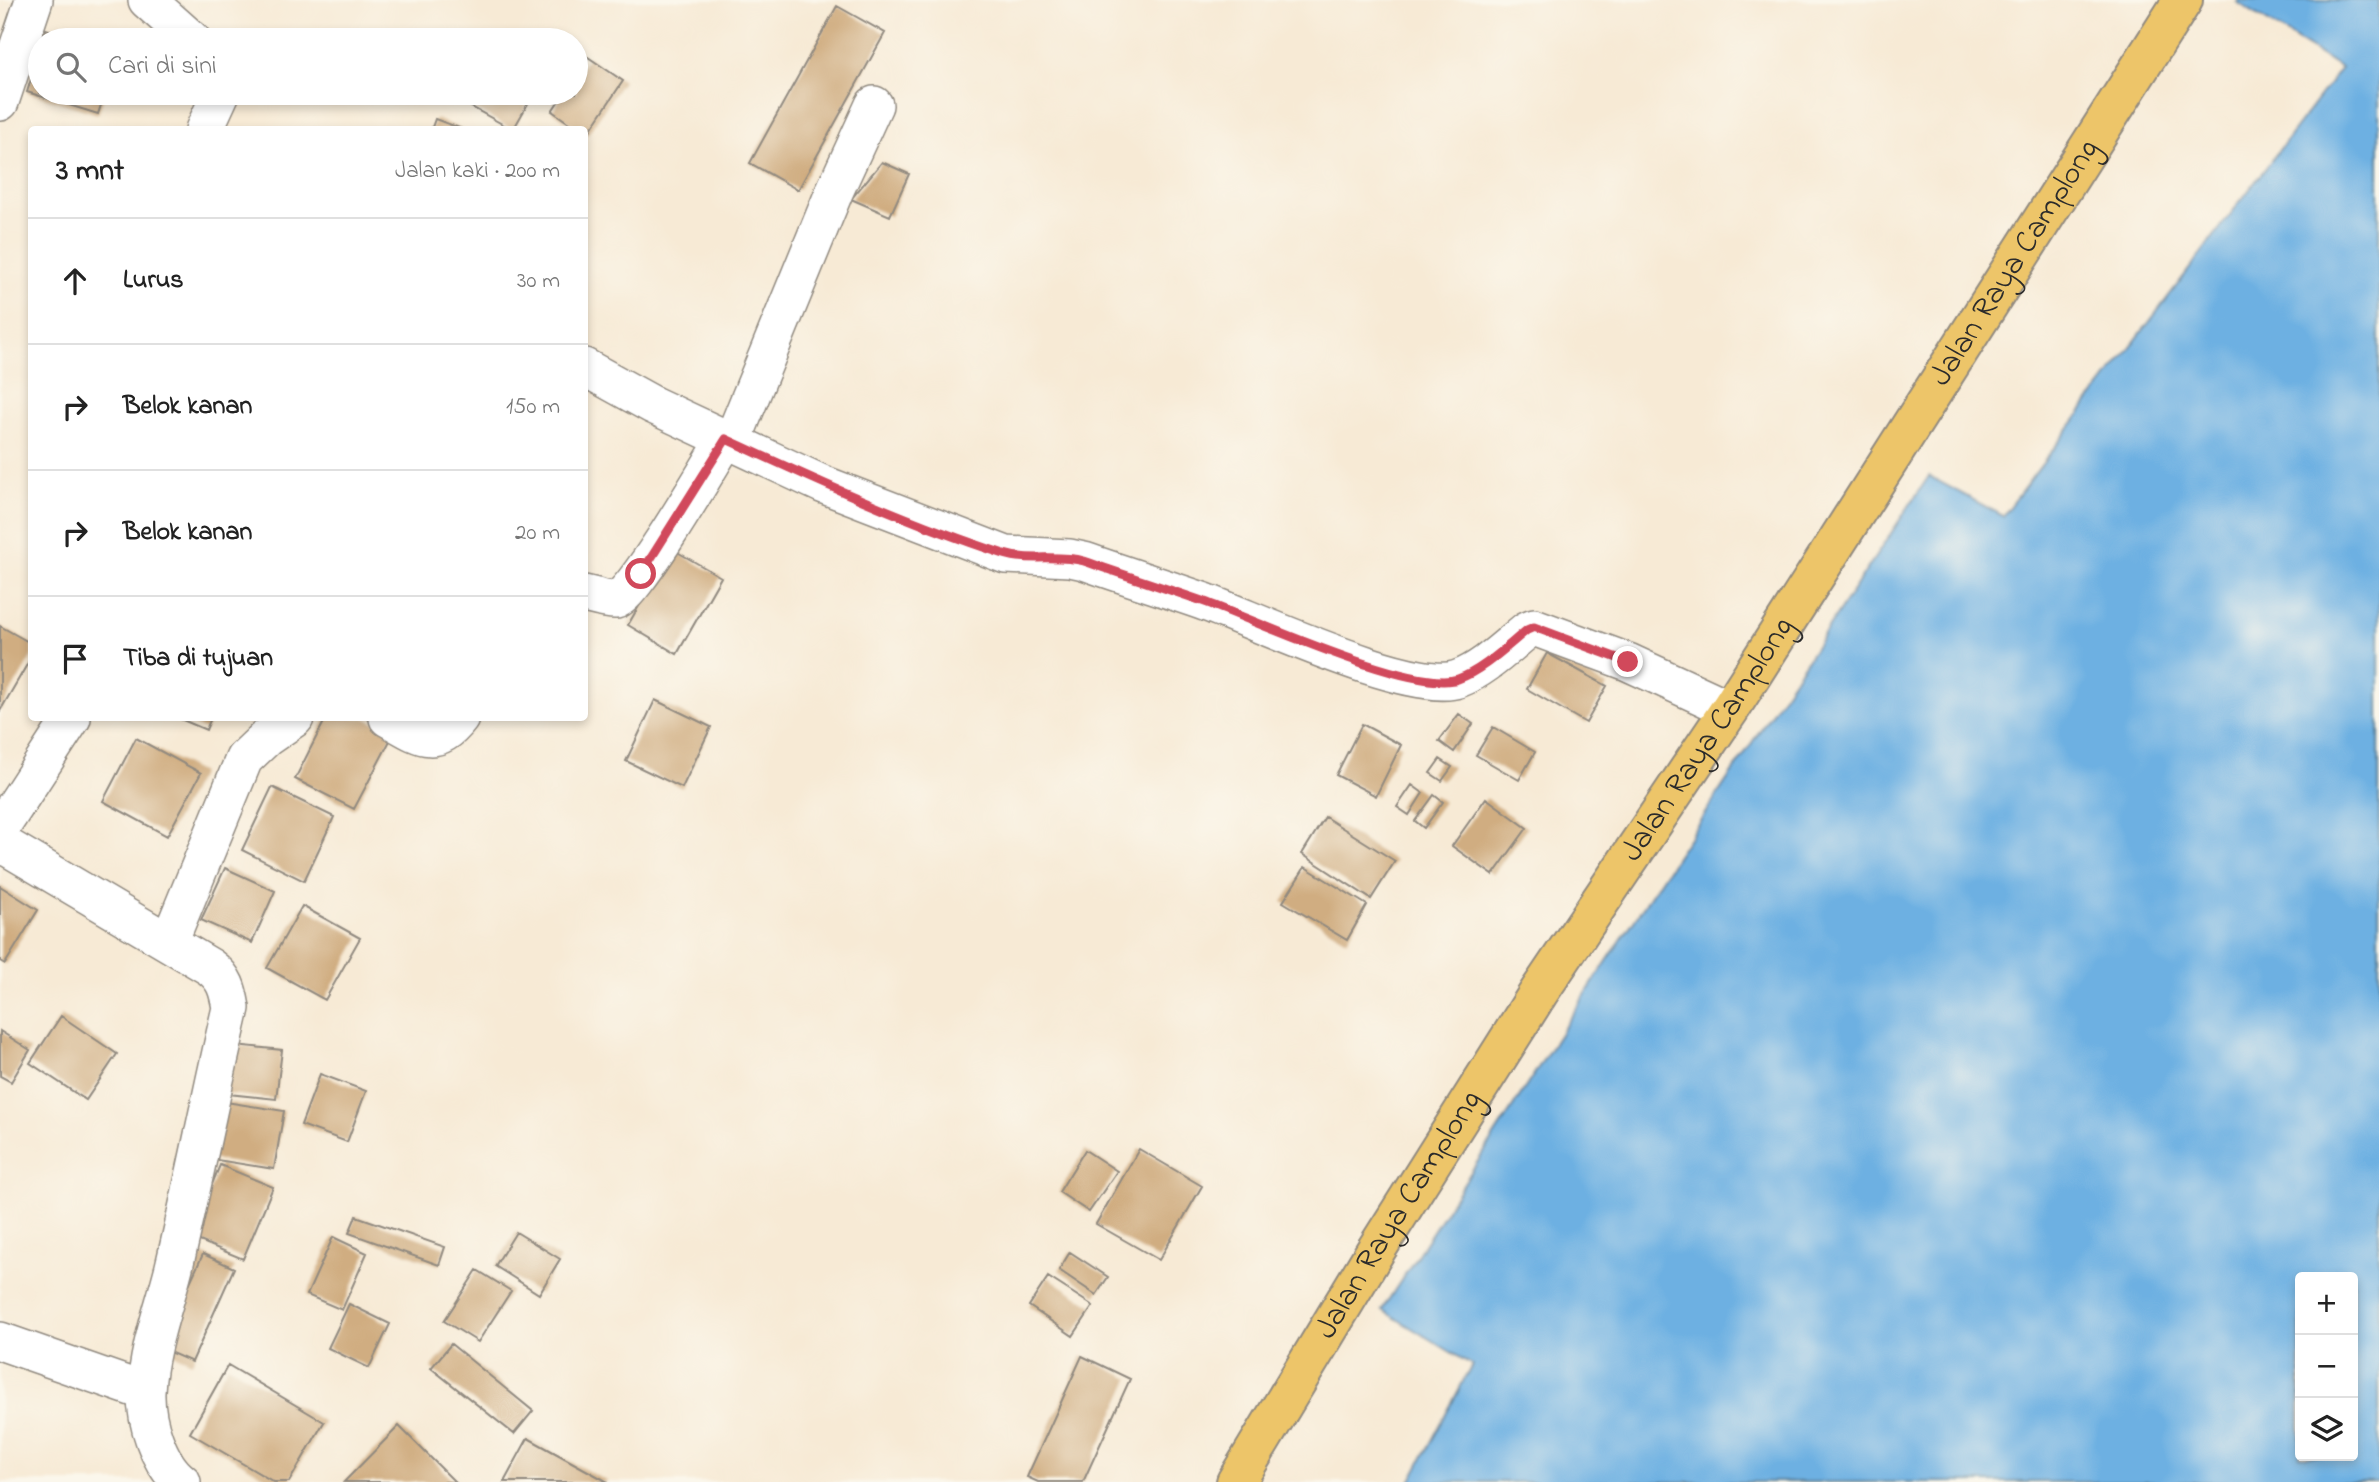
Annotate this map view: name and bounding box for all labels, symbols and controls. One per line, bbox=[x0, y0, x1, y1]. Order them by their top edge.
search box bbox=[28, 28, 588, 105]
icon: search bbox=[52, 48, 90, 86]
text: Cari di sini bbox=[108, 48, 217, 86]
street label: Jalan Raya Camplong bbox=[1918, 130, 2112, 396]
text: 3 mnt bbox=[56, 150, 124, 194]
text: Jalan kaki · 200 m bbox=[395, 155, 560, 188]
icon: ahead bbox=[56, 262, 94, 300]
text: Lurus bbox=[123, 262, 184, 300]
text: 30 m bbox=[517, 265, 560, 298]
icon: right bbox=[56, 388, 94, 426]
text: Belok kanan bbox=[123, 388, 252, 426]
text: 150 m bbox=[506, 391, 560, 424]
icon: right bbox=[56, 514, 94, 552]
text: Belok kanan bbox=[123, 514, 252, 552]
text: 20 m bbox=[515, 517, 560, 550]
route start bbox=[625, 558, 656, 589]
street label: Jalan Raya Camplong bbox=[1610, 608, 1807, 872]
icon: arrive bbox=[56, 640, 94, 678]
text: Tiba di tujuan bbox=[123, 640, 273, 678]
route end bbox=[1612, 646, 1643, 677]
street label: Jalan Raya Camplong bbox=[1304, 1081, 1495, 1349]
map controls bbox=[2295, 1272, 2358, 1461]
button: + bbox=[2295, 1272, 2358, 1335]
button: − bbox=[2295, 1335, 2358, 1398]
button: layers bbox=[2295, 1398, 2358, 1461]

